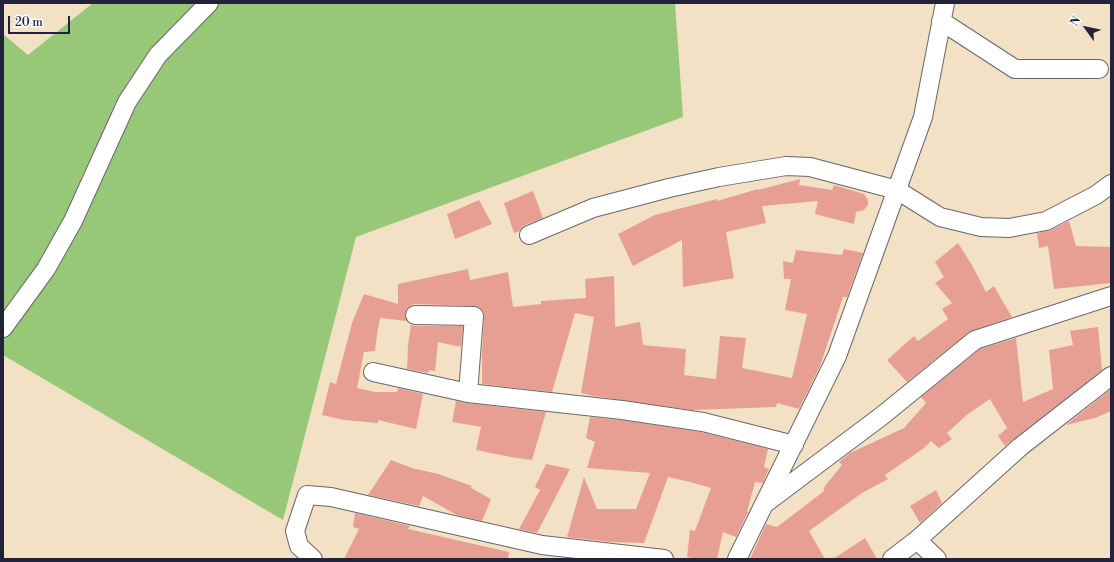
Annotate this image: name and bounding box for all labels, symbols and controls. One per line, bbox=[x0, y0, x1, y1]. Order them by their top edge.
scale bar bbox=[10, 8, 72, 34]
north arrow bbox=[1066, 8, 1106, 48]
text: N bbox=[1068, 14, 1084, 29]
text: 20 m bbox=[15, 15, 43, 30]

